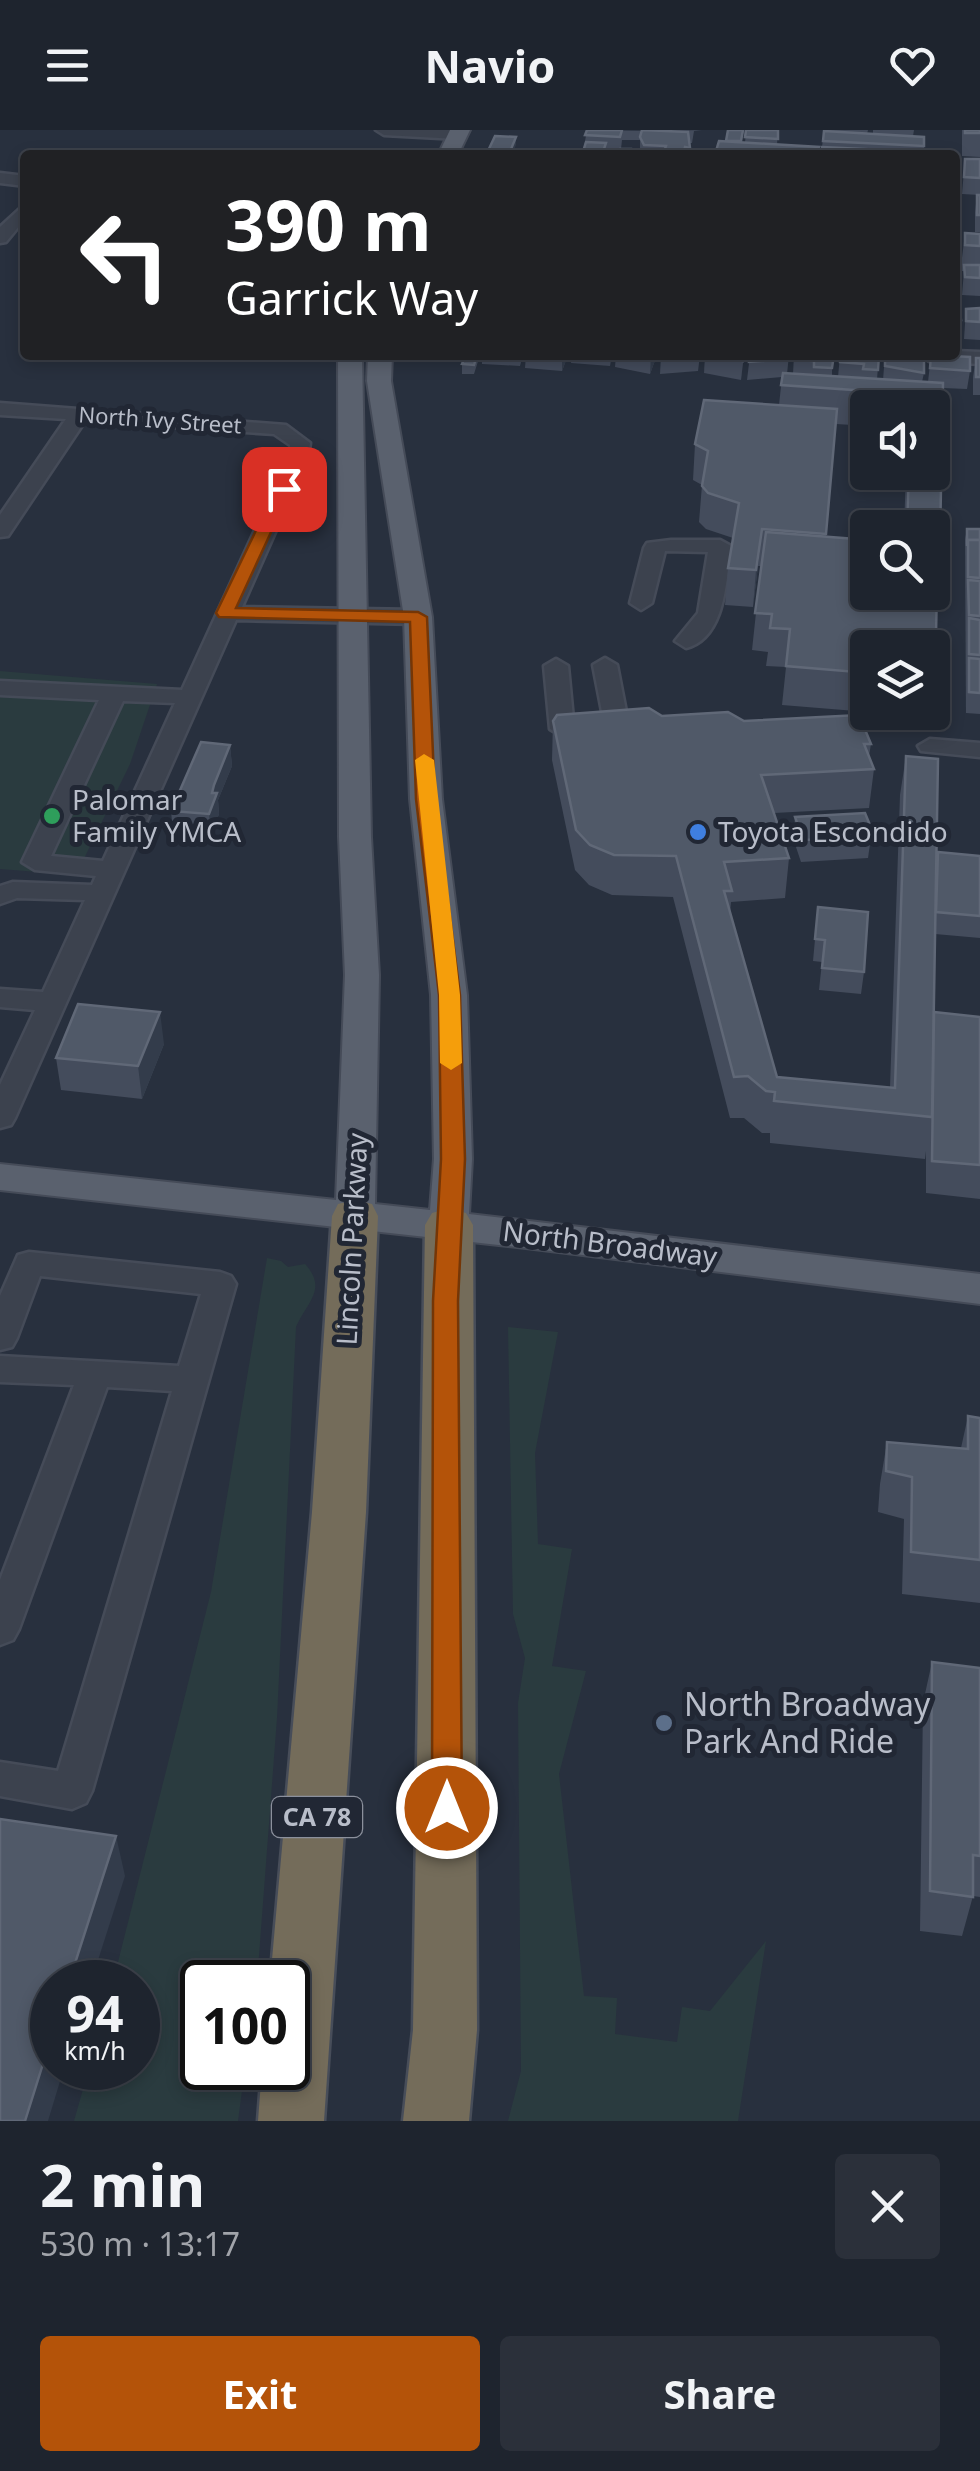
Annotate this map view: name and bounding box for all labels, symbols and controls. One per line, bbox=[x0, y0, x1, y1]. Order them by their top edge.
text: Navio bbox=[425, 35, 555, 96]
icon: menu bbox=[40, 38, 95, 93]
icon: heart bbox=[885, 38, 940, 93]
text: 390 m bbox=[225, 176, 432, 272]
icon: left bbox=[60, 190, 190, 320]
text: Garrick Way bbox=[225, 267, 478, 328]
map controls bbox=[850, 390, 950, 730]
button: sound bbox=[850, 390, 950, 490]
street label: North Ivy Street bbox=[78, 398, 243, 440]
pin bbox=[242, 447, 327, 532]
icon: arrive bbox=[257, 462, 312, 517]
button: search bbox=[850, 510, 950, 610]
button: layers bbox=[850, 630, 950, 730]
place label: Palomar Family YMCA bbox=[72, 780, 241, 850]
marker: Palomar Family YMCA bbox=[41, 805, 63, 827]
place label: Toyota Escondido bbox=[718, 812, 948, 850]
marker: Toyota Escondido bbox=[687, 821, 709, 843]
street label: Lincoln Parkway bbox=[326, 1131, 376, 1346]
street label: North Broadway bbox=[501, 1211, 720, 1275]
place label: North Broadway Park And Ride bbox=[684, 1682, 931, 1762]
marker: North Broadway Park And Ride bbox=[653, 1712, 675, 1734]
position arrow bbox=[395, 1756, 499, 1860]
road number: CA 78 bbox=[272, 1797, 362, 1837]
speed limit sign: 100 bbox=[180, 1960, 310, 2090]
text: 94 bbox=[66, 1979, 124, 2047]
text: km/h bbox=[64, 2033, 126, 2067]
text: 2 min bbox=[40, 2143, 205, 2225]
button: close bbox=[835, 2154, 940, 2259]
text: 530 m · 13:17 bbox=[40, 2222, 240, 2265]
button: Exit bbox=[40, 2336, 480, 2451]
button: Share bbox=[500, 2336, 940, 2451]

